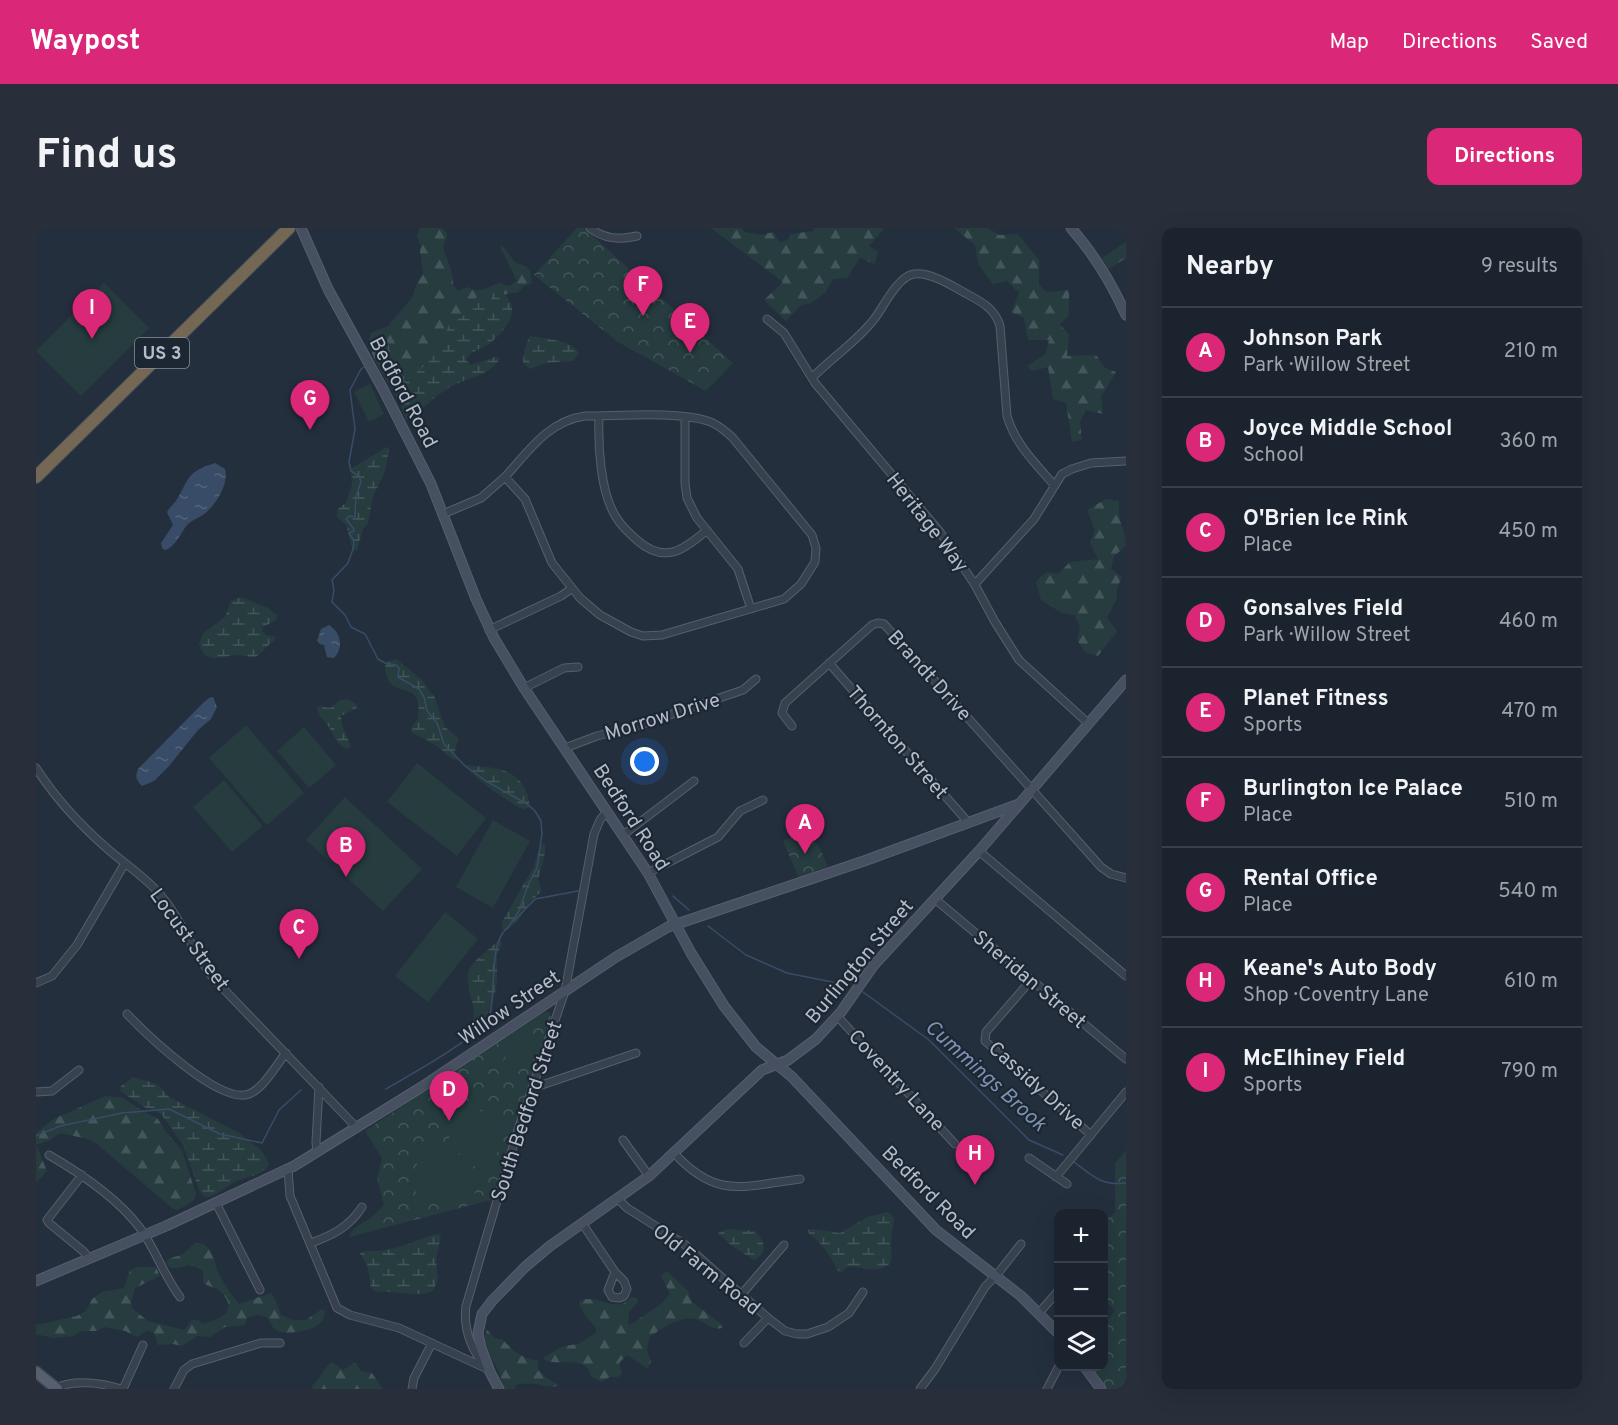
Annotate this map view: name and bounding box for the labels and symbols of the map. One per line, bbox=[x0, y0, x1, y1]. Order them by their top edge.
pin: F bbox=[624, 266, 662, 316]
pin: I bbox=[72, 290, 112, 339]
pin: E bbox=[670, 304, 710, 353]
street label: Bedford Road bbox=[362, 333, 442, 453]
road number: US 3 bbox=[135, 338, 189, 368]
pin: G bbox=[290, 380, 330, 430]
street label: Heritage Way bbox=[879, 468, 973, 578]
street label: Brandt Drive bbox=[881, 625, 976, 727]
street label: Thornton Street bbox=[840, 681, 953, 806]
street label: Morrow Drive bbox=[602, 688, 724, 748]
your location bbox=[630, 747, 659, 776]
street label: Bedford Road bbox=[586, 760, 675, 876]
pin: A bbox=[786, 804, 824, 854]
pin: B bbox=[326, 828, 366, 877]
street label: Locust Street bbox=[143, 884, 234, 996]
street label: Burlington Street bbox=[801, 895, 920, 1030]
pin: C bbox=[280, 910, 318, 959]
street label: Sheridan Street bbox=[967, 925, 1091, 1036]
street label: Willow Street bbox=[454, 965, 566, 1052]
water label: Cummings Brook bbox=[918, 1014, 1052, 1138]
street label: South Bedford Street bbox=[486, 1018, 569, 1205]
street label: Coventry Lane bbox=[842, 1025, 950, 1138]
street label: Cassidy Drive bbox=[982, 1036, 1089, 1137]
pin: D bbox=[430, 1072, 468, 1121]
pin: H bbox=[956, 1136, 994, 1185]
street label: Bedford Road bbox=[875, 1141, 980, 1246]
street label: Old Farm Road bbox=[646, 1219, 765, 1322]

